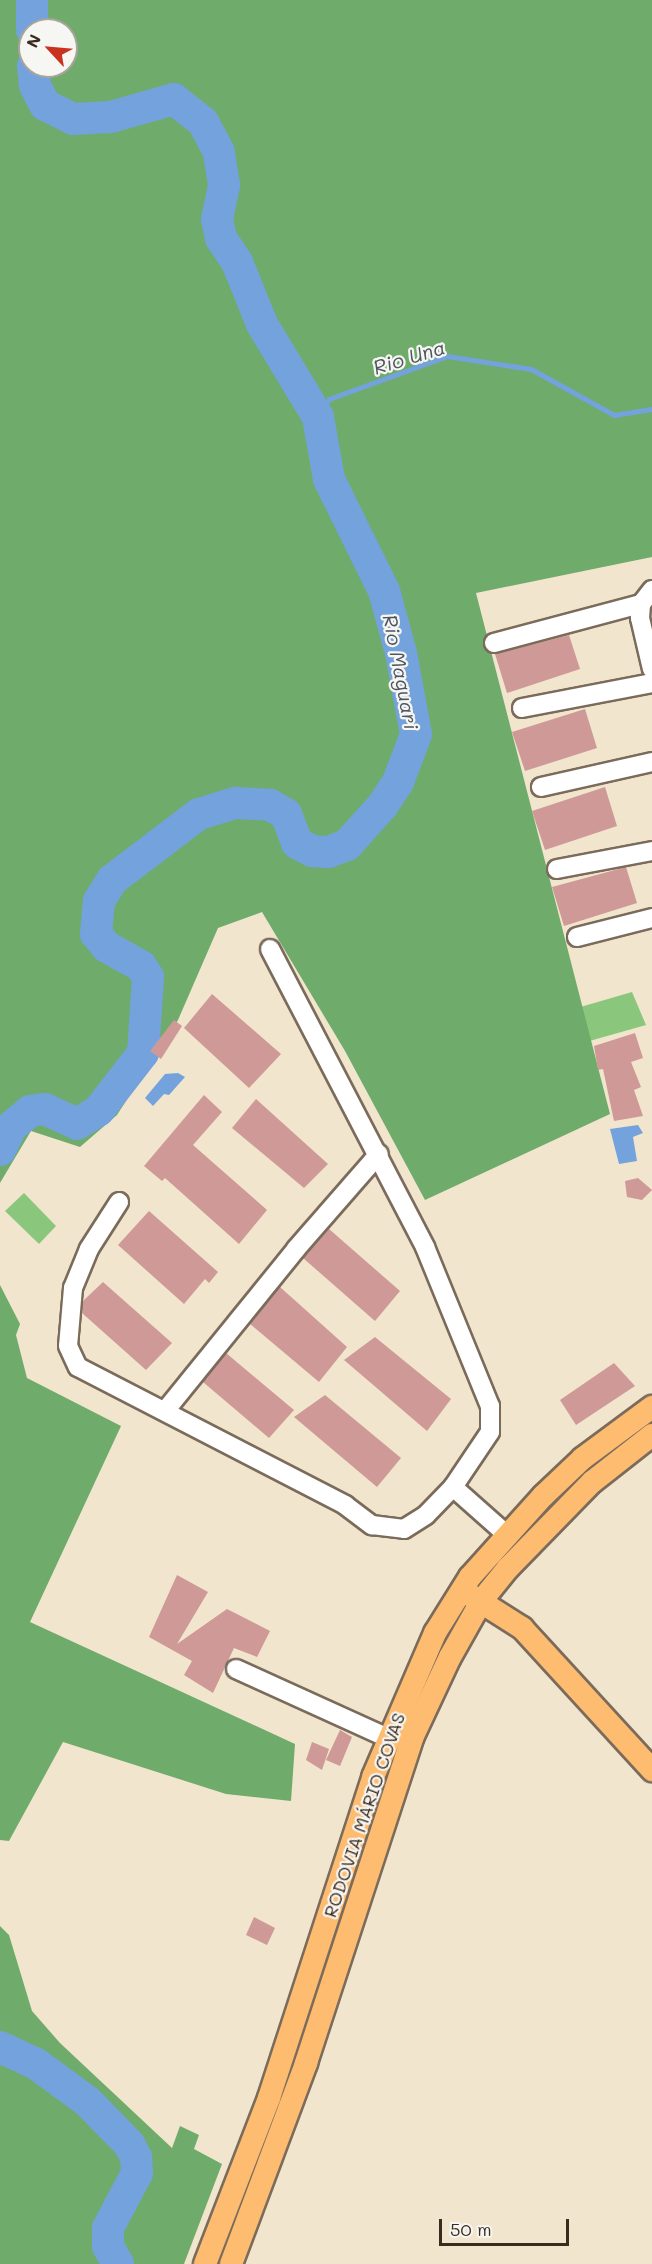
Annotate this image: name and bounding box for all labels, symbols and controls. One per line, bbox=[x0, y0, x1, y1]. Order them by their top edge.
north arrow bbox=[18, 18, 78, 78]
text: N bbox=[21, 31, 45, 51]
water label: Rio Una bbox=[370, 335, 448, 379]
water label: Rio Maguari bbox=[378, 612, 424, 732]
street label: RODOVIA MÁRIO COVAS bbox=[319, 1710, 409, 1920]
scale bar bbox=[442, 2207, 572, 2245]
text: 50 m bbox=[450, 2217, 492, 2241]

